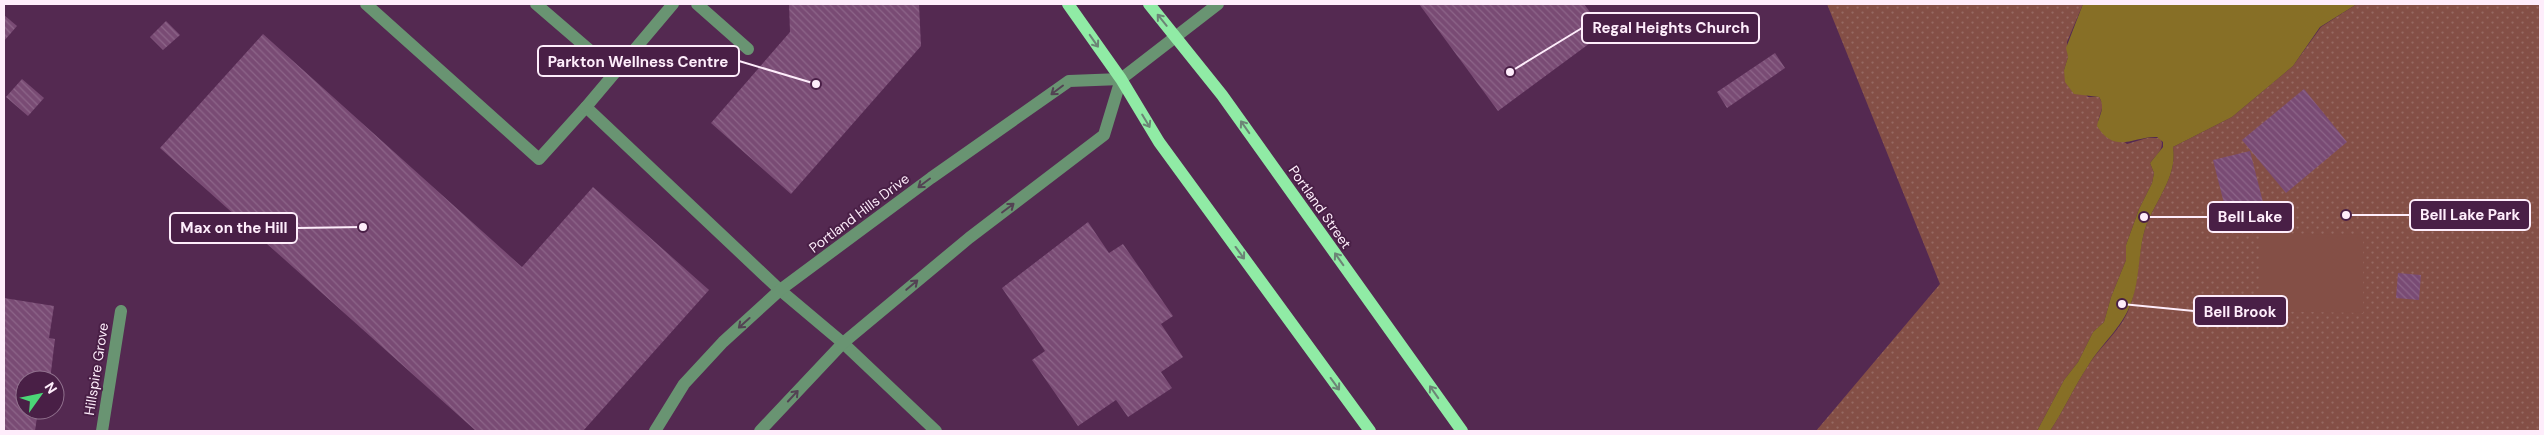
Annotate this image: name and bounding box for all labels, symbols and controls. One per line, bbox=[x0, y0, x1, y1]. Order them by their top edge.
one-way arrow bbox=[1156, 13, 1167, 26]
callout: Regal Heights Church bbox=[1582, 13, 1759, 43]
text: Regal Heights Church bbox=[1592, 18, 1750, 38]
one-way arrow bbox=[1089, 34, 1099, 48]
callout: Parkton Wellness Centre bbox=[538, 46, 739, 76]
text: Parkton Wellness Centre bbox=[548, 52, 728, 72]
one-way arrow bbox=[1050, 85, 1064, 95]
one-way arrow bbox=[1141, 113, 1151, 127]
one-way arrow bbox=[1240, 120, 1250, 134]
street label: Portland Street bbox=[1285, 162, 1355, 252]
street label: Portland Hills Drive bbox=[805, 169, 913, 257]
one-way arrow bbox=[917, 178, 931, 188]
callout: Bell Lake Park bbox=[2410, 200, 2530, 230]
callout: Bell Lake bbox=[2208, 202, 2293, 232]
one-way arrow bbox=[1001, 203, 1014, 214]
text: Bell Lake Park bbox=[2420, 205, 2520, 225]
text: Bell Lake bbox=[2218, 207, 2282, 227]
callout: Max on the Hill bbox=[170, 213, 297, 243]
text: Max on the Hill bbox=[180, 218, 288, 238]
one-way arrow bbox=[1234, 246, 1245, 259]
one-way arrow bbox=[1334, 253, 1345, 266]
one-way arrow bbox=[905, 280, 918, 291]
callout: Bell Brook bbox=[2194, 296, 2287, 326]
text: Bell Brook bbox=[2204, 302, 2277, 322]
one-way arrow bbox=[738, 317, 751, 328]
street label: Hillspire Grove bbox=[80, 321, 112, 417]
north arrow bbox=[15, 370, 65, 420]
one-way arrow bbox=[1330, 377, 1341, 391]
text: N bbox=[41, 379, 61, 397]
one-way arrow bbox=[1429, 385, 1439, 399]
one-way arrow bbox=[787, 389, 799, 402]

